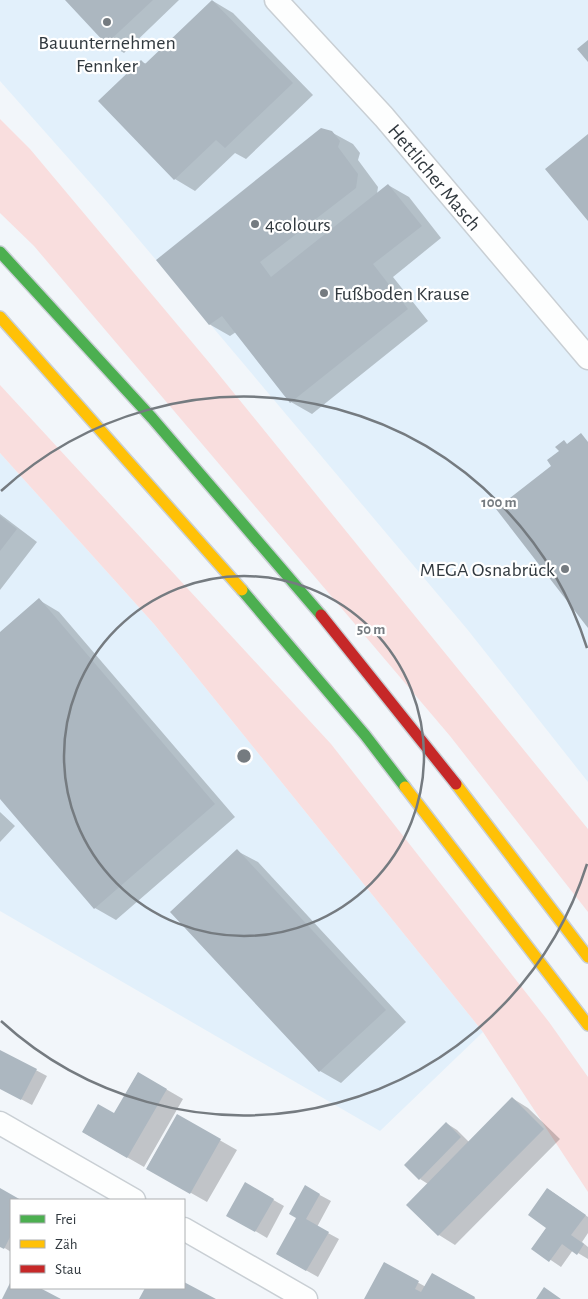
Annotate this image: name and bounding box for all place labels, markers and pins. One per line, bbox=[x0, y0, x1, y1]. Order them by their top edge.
marker: Bauunternehmen Fennker bbox=[101, 16, 113, 28]
place label: Bauunternehmen Fennker bbox=[38, 33, 176, 76]
place label: 4colours bbox=[265, 215, 331, 235]
marker: 4colours bbox=[249, 218, 261, 230]
place label: Fußboden Krause bbox=[334, 284, 469, 304]
marker: Fußboden Krause bbox=[318, 287, 330, 299]
place label: MEGA Osnabrück bbox=[420, 560, 555, 580]
marker: MEGA Osnabrück bbox=[559, 563, 571, 575]
centre of rings bbox=[235, 747, 253, 765]

